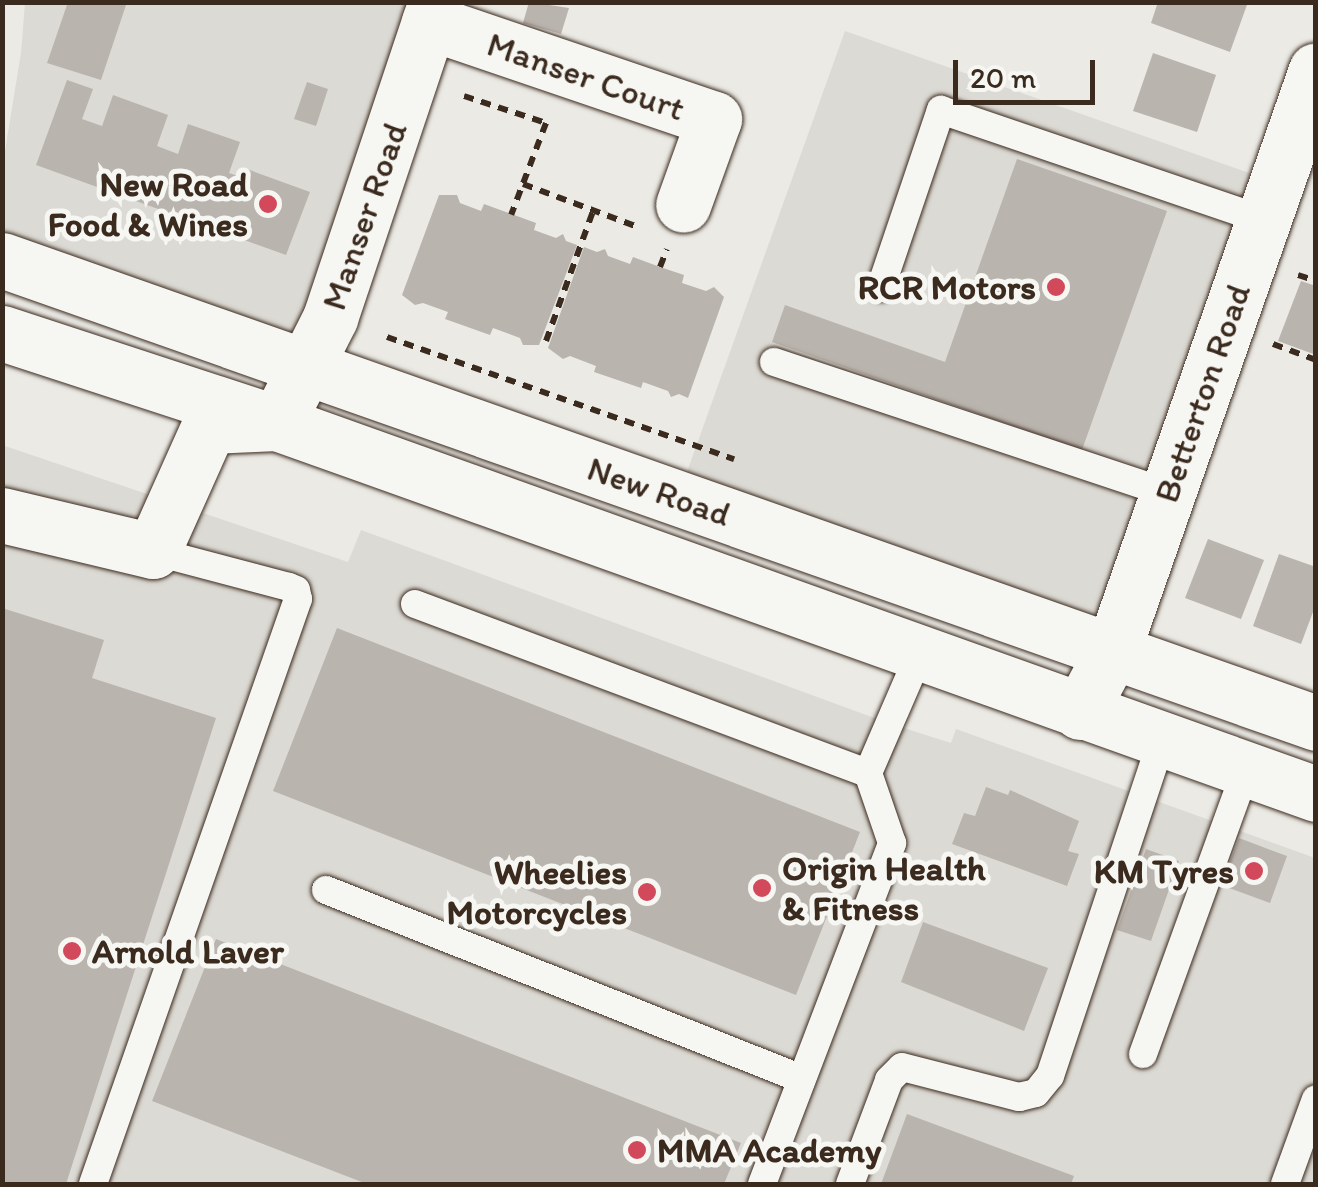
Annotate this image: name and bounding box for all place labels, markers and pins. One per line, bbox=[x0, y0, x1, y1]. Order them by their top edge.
place label: New Road Food & Wines bbox=[47, 163, 248, 245]
marker: New Road Food & Wines bbox=[257, 193, 279, 215]
place label: RCR Motors bbox=[858, 266, 1036, 308]
marker: RCR Motors bbox=[1045, 276, 1067, 298]
place label: Origin Health & Fitness bbox=[782, 847, 984, 929]
place label: KM Tyres bbox=[1097, 850, 1234, 892]
place label: Wheelies Motorcycles bbox=[447, 851, 627, 933]
marker: KM Tyres bbox=[1243, 860, 1265, 882]
marker: Origin Health & Fitness bbox=[751, 877, 773, 899]
marker: Wheelies Motorcycles bbox=[636, 881, 658, 903]
place label: Arnold Laver bbox=[92, 930, 284, 972]
marker: Arnold Laver bbox=[61, 940, 83, 962]
place label: MMA Academy bbox=[657, 1129, 881, 1171]
marker: MMA Academy bbox=[626, 1139, 648, 1161]

